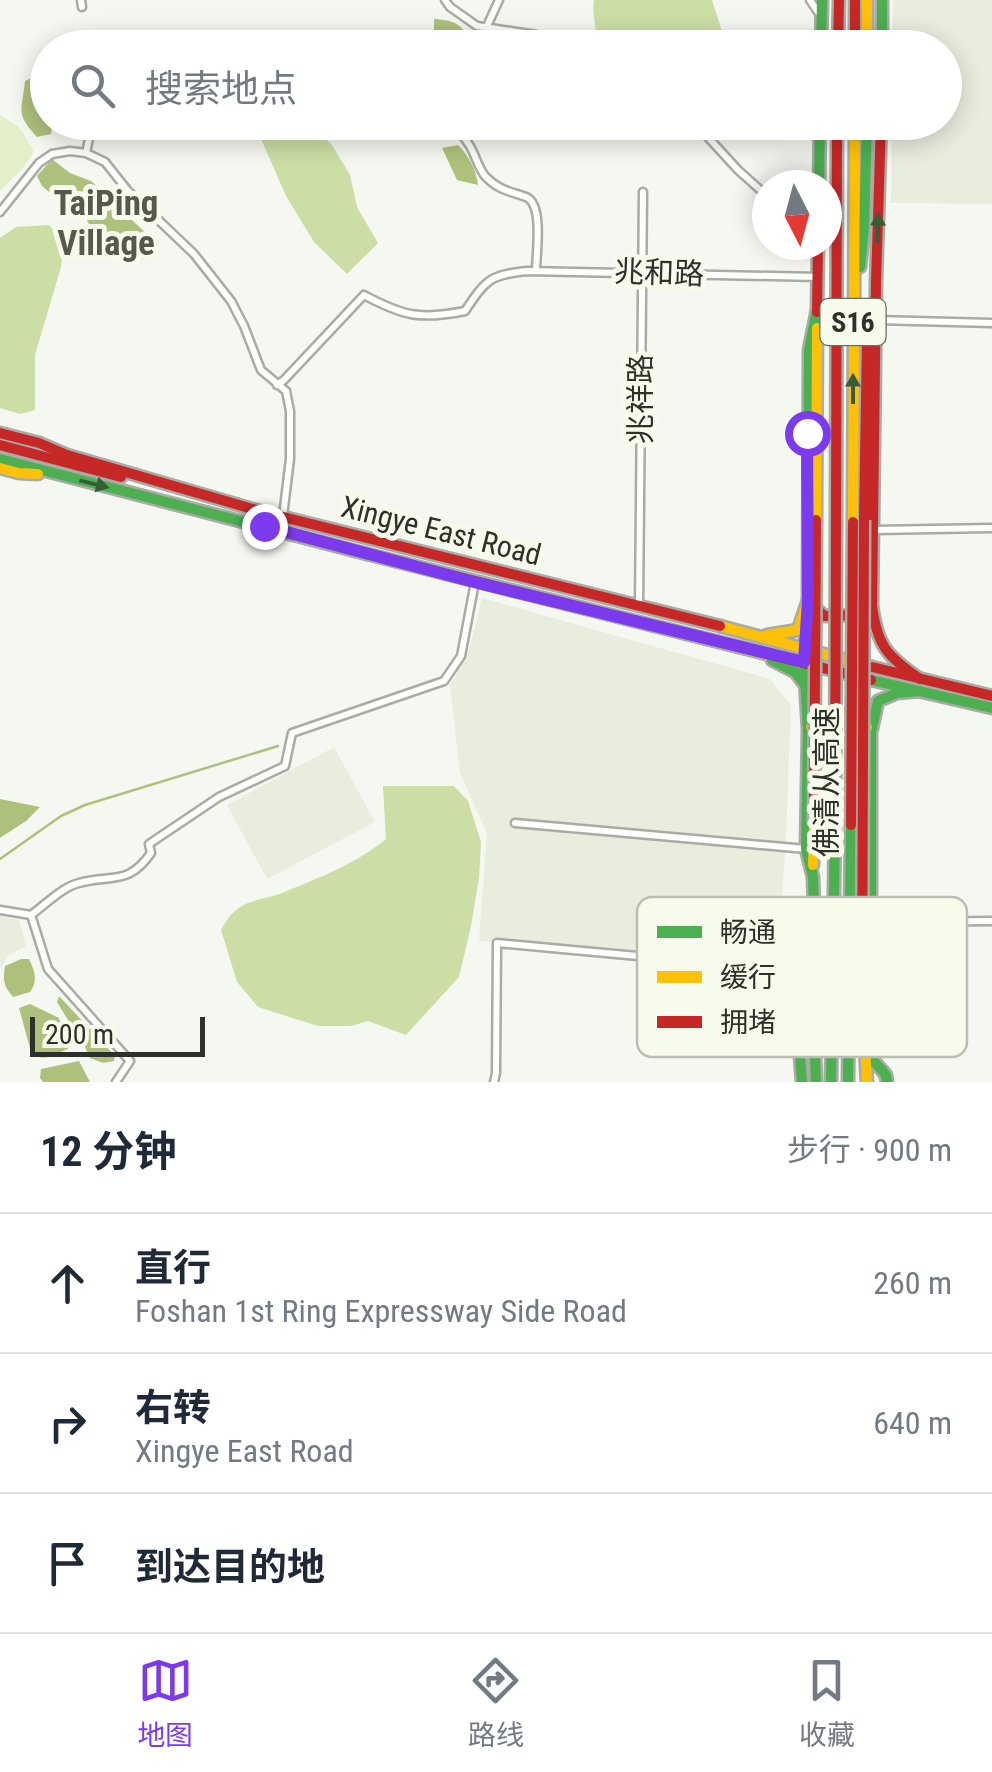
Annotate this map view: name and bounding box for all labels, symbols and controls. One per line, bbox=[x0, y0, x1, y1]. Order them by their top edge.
search box bbox=[30, 30, 962, 140]
icon: search bbox=[65, 58, 120, 113]
text: 搜索地点 bbox=[145, 67, 297, 111]
north arrow bbox=[752, 170, 842, 260]
district label: TaiPing Village bbox=[53, 183, 159, 264]
one-way arrow bbox=[871, 211, 887, 243]
street label: 兆和路 bbox=[613, 253, 705, 292]
road number: S16 bbox=[820, 299, 886, 345]
street label: 兆祥路 bbox=[623, 354, 658, 444]
one-way arrow bbox=[845, 373, 861, 405]
route start bbox=[785, 411, 831, 457]
one-way arrow bbox=[79, 477, 110, 492]
street label: Xingye East Road bbox=[337, 489, 545, 572]
route end bbox=[242, 504, 288, 550]
street label: 佛清从高速 bbox=[809, 707, 844, 857]
legend bbox=[637, 897, 967, 1057]
text: 畅通 bbox=[720, 916, 776, 949]
text: 缓行 bbox=[720, 961, 776, 994]
text: 拥堵 bbox=[720, 1006, 776, 1039]
scale bar bbox=[30, 1012, 205, 1056]
text: 200 m bbox=[45, 1018, 114, 1051]
text: 12 分钟 bbox=[40, 1127, 176, 1176]
text: 步行 · 900 m bbox=[787, 1131, 952, 1169]
text: 直行 bbox=[135, 1246, 211, 1290]
icon: ahead bbox=[40, 1256, 95, 1311]
text: 260 m bbox=[873, 1264, 952, 1302]
text: Foshan 1st Ring Expressway Side Road bbox=[135, 1292, 627, 1330]
text: 右转 bbox=[135, 1386, 211, 1430]
icon: right bbox=[40, 1396, 95, 1451]
text: 640 m bbox=[873, 1404, 952, 1442]
text: Xingye East Road bbox=[135, 1432, 354, 1470]
icon: arrive bbox=[40, 1536, 95, 1591]
text: 到达目的地 bbox=[135, 1545, 325, 1589]
tab: 地图 bbox=[137, 1653, 193, 1753]
tab: 路线 bbox=[468, 1653, 524, 1753]
tab: 收藏 bbox=[799, 1653, 855, 1753]

